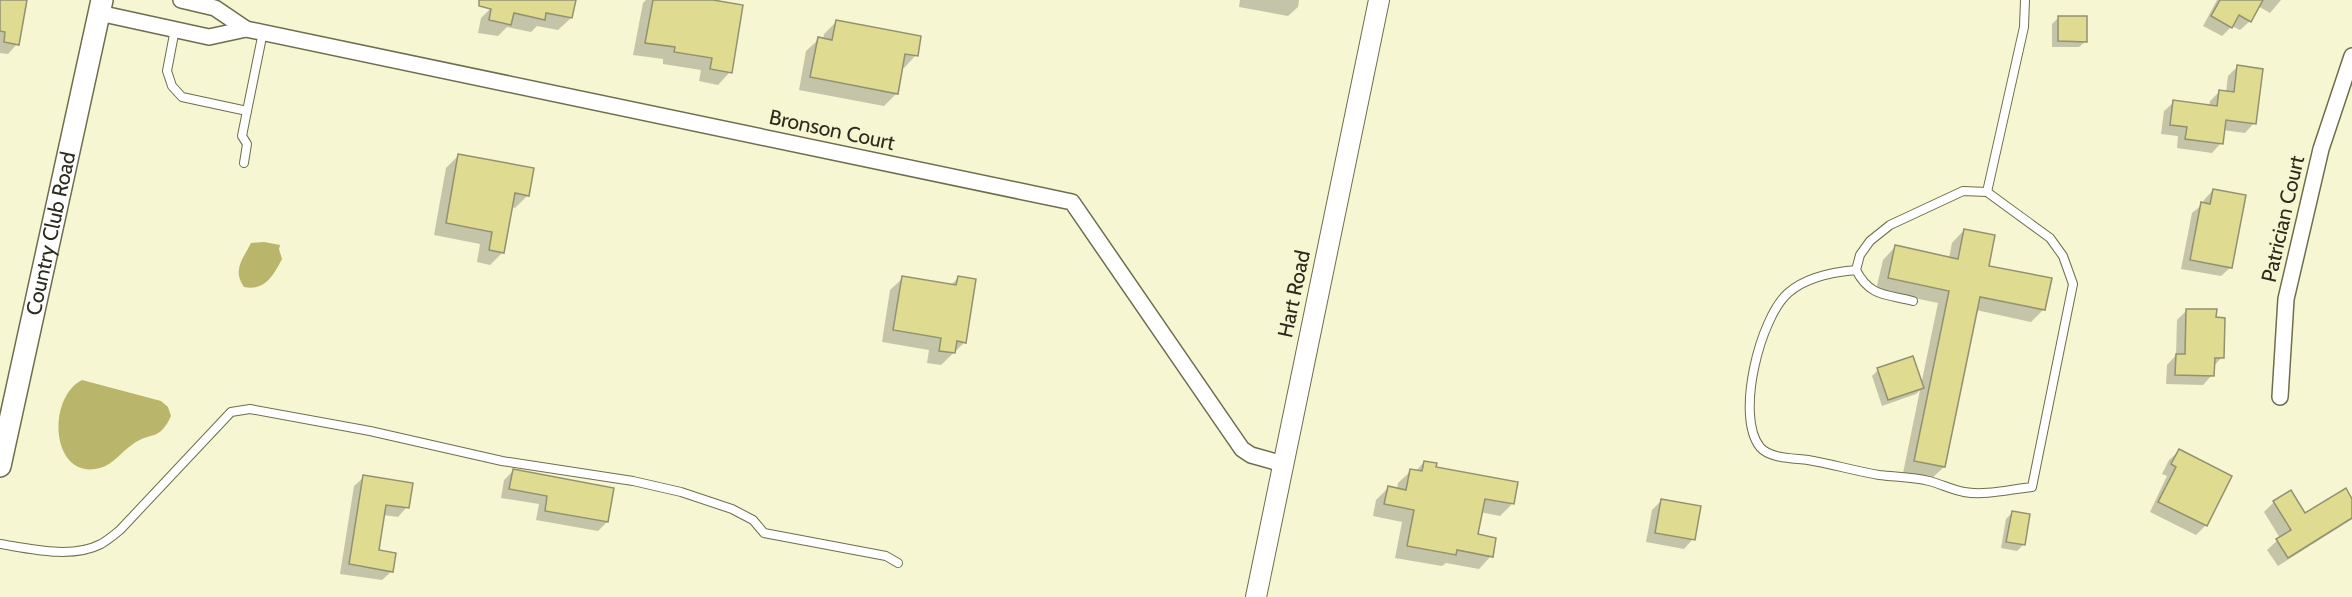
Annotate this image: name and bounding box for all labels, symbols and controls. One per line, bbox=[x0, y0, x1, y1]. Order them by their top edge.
street label: Bronson Court bbox=[767, 104, 897, 155]
street label: Country Club Road bbox=[20, 149, 80, 318]
street label: Patrician Court bbox=[2256, 153, 2309, 285]
street label: Hart Road bbox=[1272, 248, 1315, 340]

